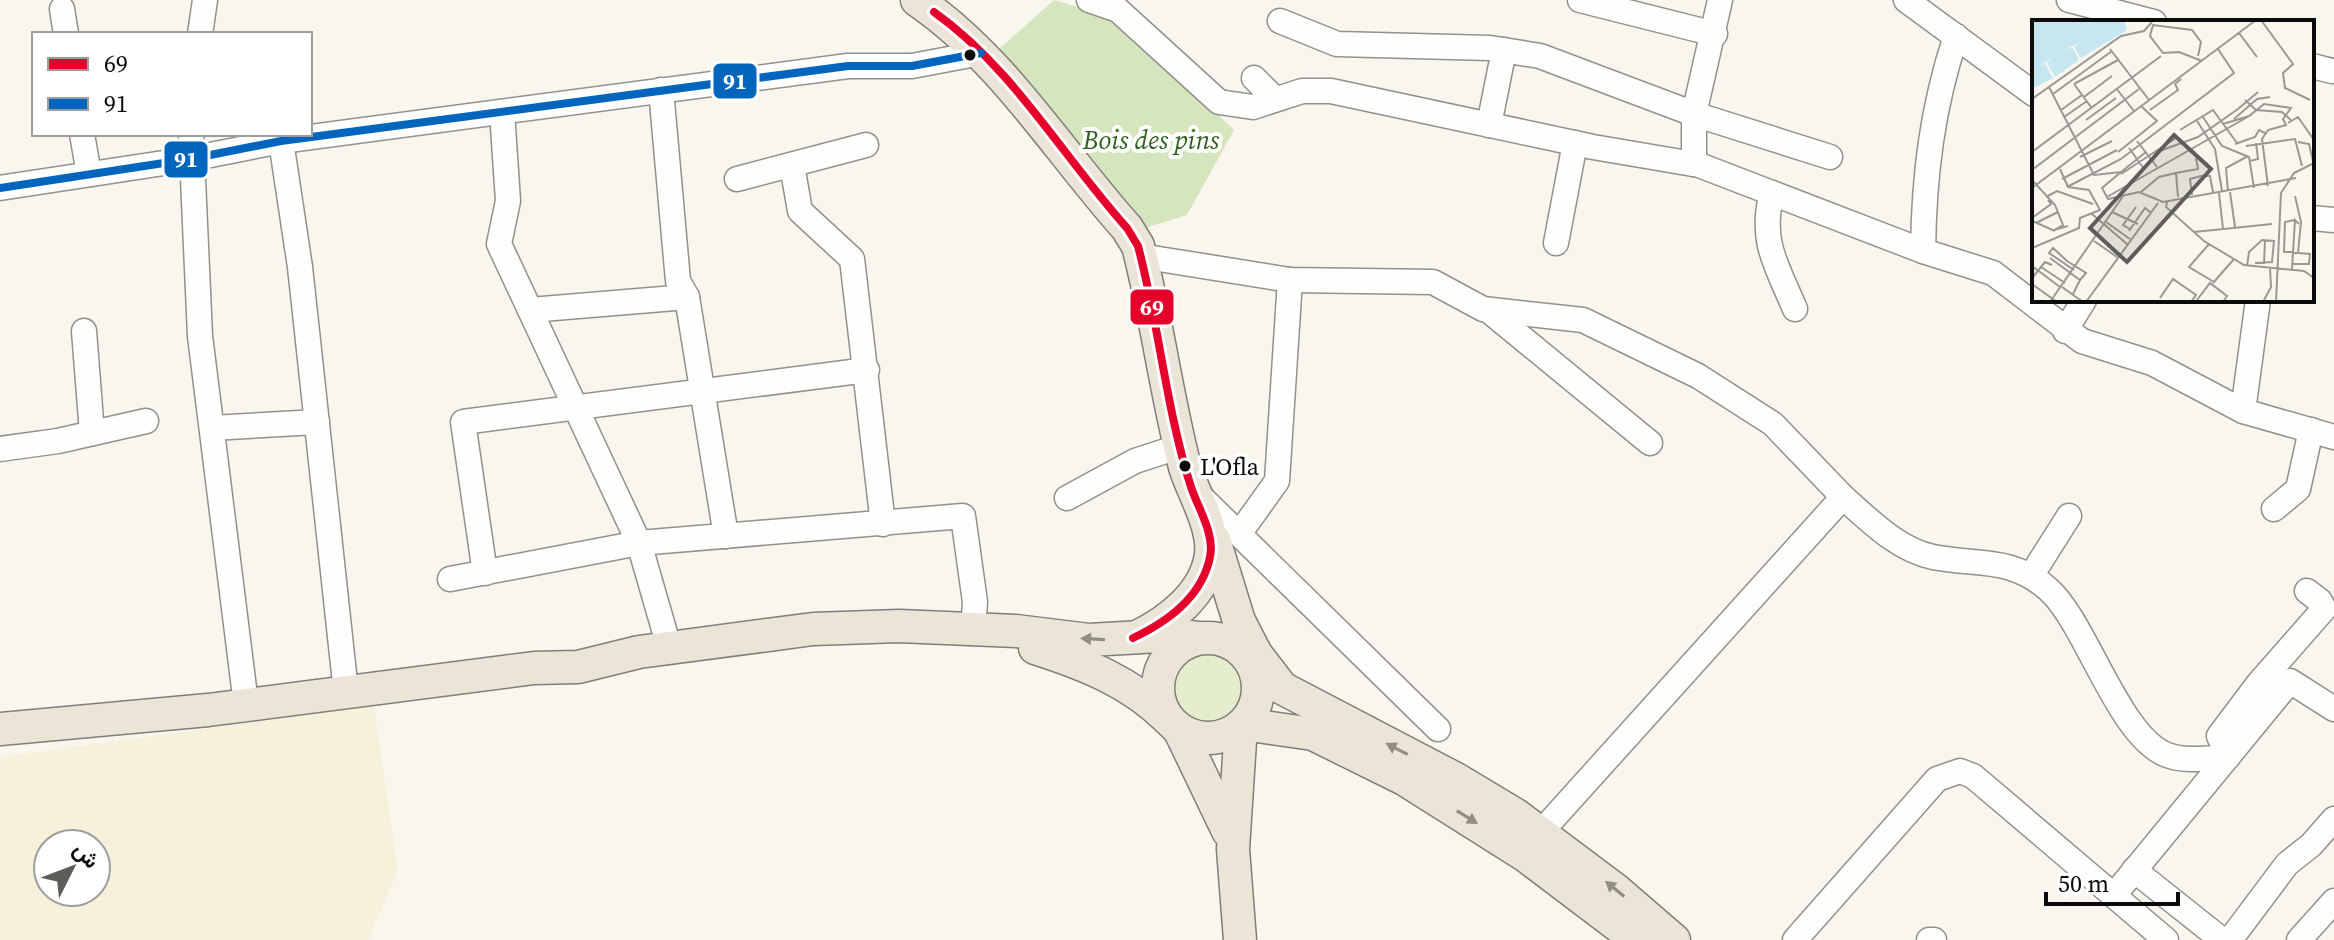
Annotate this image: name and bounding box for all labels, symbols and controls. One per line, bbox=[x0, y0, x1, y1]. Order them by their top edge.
inset map bbox=[2032, 20, 2314, 302]
legend bbox=[32, 32, 312, 136]
text: 69 bbox=[104, 47, 128, 80]
unlabelled marker bbox=[962, 47, 978, 63]
line badge: 91 bbox=[712, 62, 758, 100]
text: 91 bbox=[723, 66, 747, 96]
text: 91 bbox=[104, 87, 128, 120]
park label: Bois des pins bbox=[1082, 122, 1220, 158]
line badge: 91 bbox=[163, 140, 209, 179]
text: 91 bbox=[174, 144, 198, 174]
line badge: 69 bbox=[1129, 288, 1175, 326]
text: 69 bbox=[1140, 292, 1164, 322]
place label: L'Ofla bbox=[1200, 450, 1260, 483]
marker: L'Ofla bbox=[1177, 458, 1193, 474]
one-way arrow bbox=[1080, 633, 1105, 646]
one-way arrow bbox=[1385, 742, 1408, 756]
one-way arrow bbox=[1456, 809, 1478, 823]
north arrow bbox=[32, 828, 112, 908]
text: ش bbox=[67, 835, 107, 874]
scale bar bbox=[2046, 856, 2178, 906]
text: 50 m bbox=[2058, 867, 2109, 900]
one-way arrow bbox=[1605, 881, 1625, 898]

